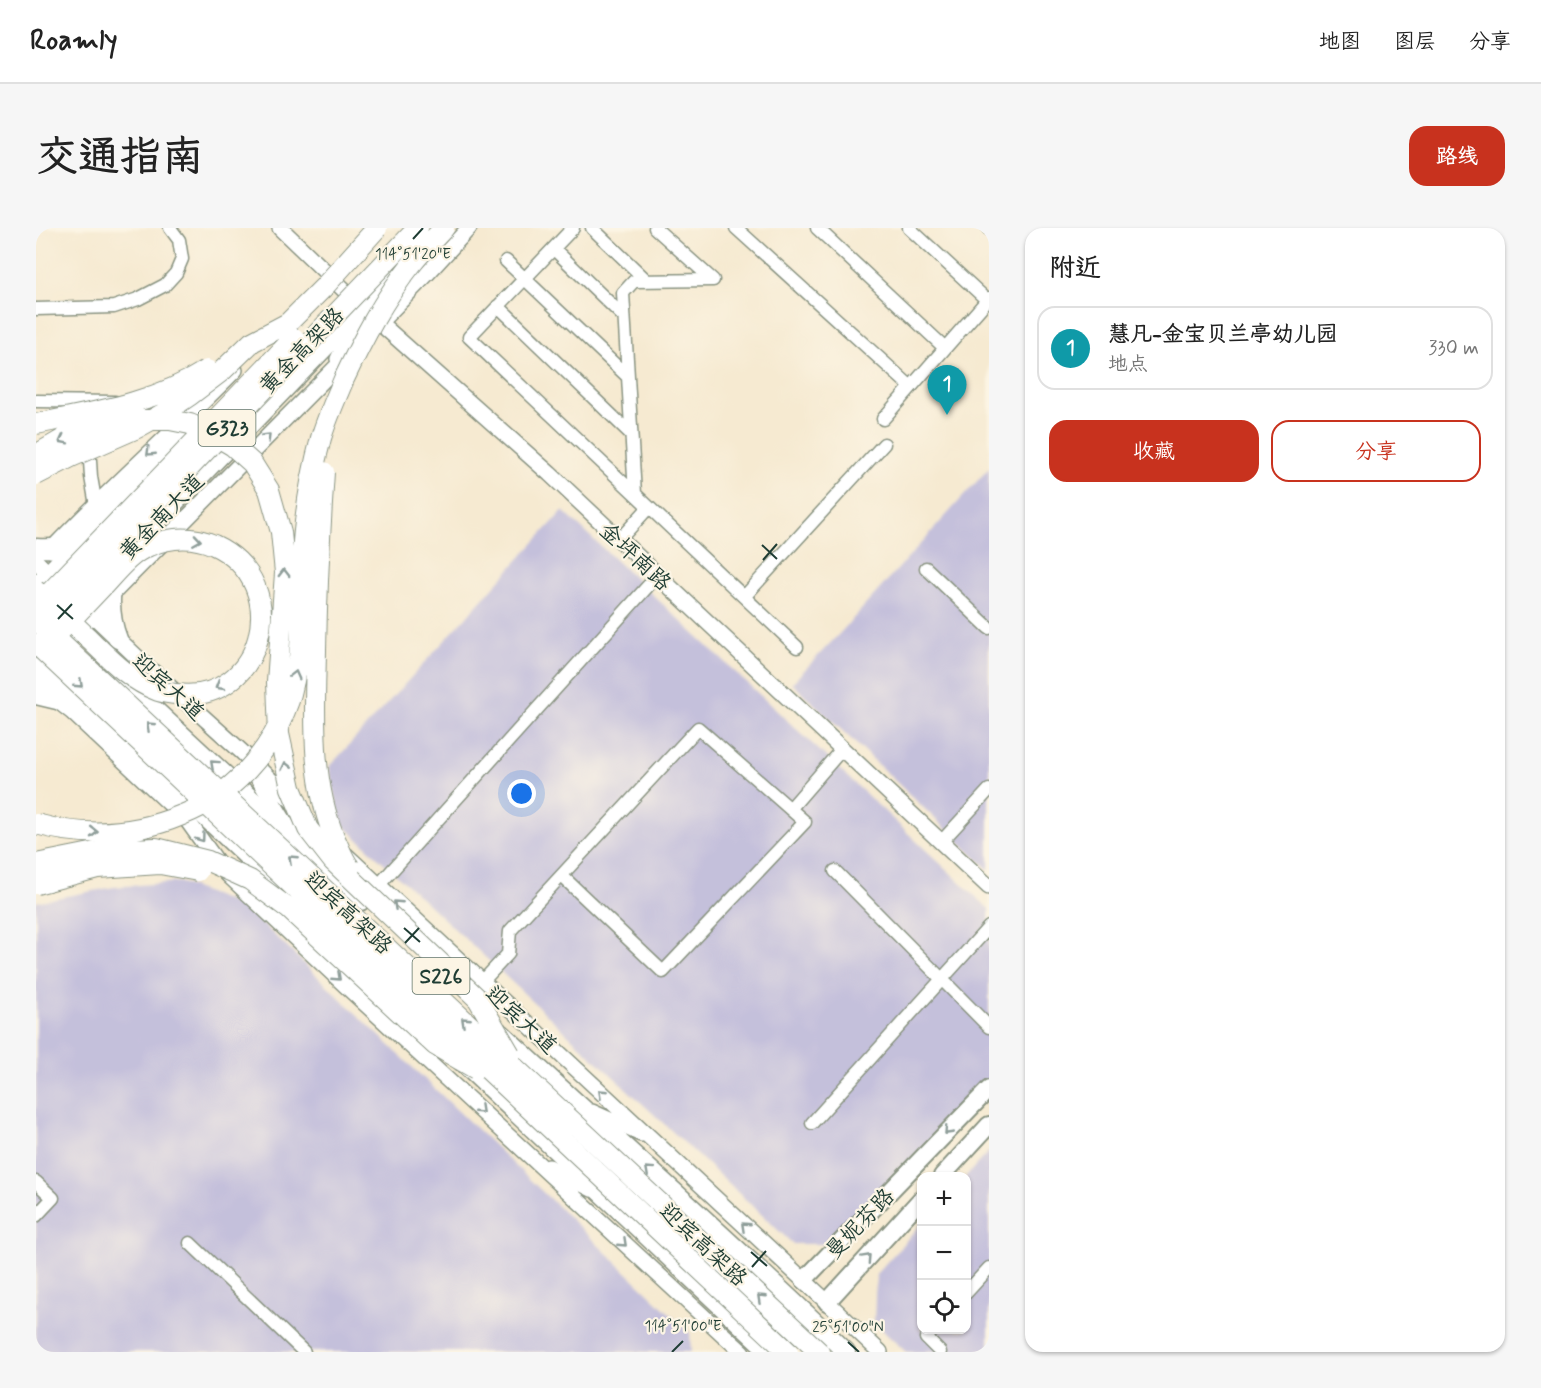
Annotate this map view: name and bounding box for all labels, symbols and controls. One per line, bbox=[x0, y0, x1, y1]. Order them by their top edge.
text: Roamly bbox=[30, 23, 118, 60]
text: 地图 bbox=[1319, 28, 1361, 56]
text: 图层 bbox=[1394, 28, 1436, 56]
text: 分享 bbox=[1469, 28, 1511, 56]
button: 路线 bbox=[1409, 126, 1505, 186]
text: 交通指南 bbox=[36, 131, 204, 186]
text: 114°51'20"E bbox=[375, 245, 451, 265]
text: 附近 bbox=[1049, 252, 1101, 286]
street label: 黄金高架路 bbox=[254, 302, 351, 401]
text: 慧凡-金宝贝兰亭幼儿园 bbox=[1108, 321, 1338, 349]
text: 1 bbox=[1066, 335, 1075, 362]
text: 330 m bbox=[1428, 335, 1479, 362]
text: 地点 bbox=[1108, 351, 1148, 378]
pin: 1 bbox=[928, 366, 966, 415]
road number: G323 bbox=[198, 410, 255, 446]
button: 收藏 bbox=[1049, 420, 1259, 482]
button: 分享 bbox=[1271, 420, 1481, 482]
one-way arrow bbox=[59, 433, 70, 444]
one-way arrow bbox=[260, 433, 271, 444]
one-way arrow bbox=[147, 445, 158, 456]
street label: 黄金南大道 bbox=[114, 468, 211, 567]
street label: 金坪南路 bbox=[593, 517, 676, 598]
one-way arrow bbox=[192, 534, 202, 546]
one-way arrow bbox=[278, 568, 290, 577]
street label: 迎宾大道 bbox=[126, 648, 210, 727]
one-way arrow bbox=[288, 670, 300, 681]
one-way arrow bbox=[72, 677, 82, 688]
one-way arrow bbox=[215, 679, 225, 691]
one-way arrow bbox=[146, 722, 156, 733]
one-way arrow bbox=[211, 760, 221, 771]
one-way arrow bbox=[281, 762, 294, 772]
your location bbox=[507, 779, 536, 808]
one-way arrow bbox=[89, 826, 98, 838]
one-way arrow bbox=[194, 832, 205, 843]
one-way arrow bbox=[289, 855, 299, 866]
street label: 迎宾高架路 bbox=[298, 866, 397, 961]
one-way arrow bbox=[393, 900, 404, 911]
road number: S226 bbox=[412, 958, 470, 994]
one-way arrow bbox=[330, 970, 340, 981]
street label: 迎宾大道 bbox=[479, 980, 562, 1061]
one-way arrow bbox=[462, 1017, 472, 1028]
one-way arrow bbox=[598, 1089, 609, 1100]
one-way arrow bbox=[473, 1103, 483, 1114]
one-way arrow bbox=[945, 1124, 956, 1135]
one-way arrow bbox=[645, 1166, 655, 1177]
map controls bbox=[917, 1172, 971, 1334]
button: + bbox=[917, 1172, 971, 1226]
street label: 曼妮芬路 bbox=[820, 1183, 901, 1266]
street label: 迎宾高架路 bbox=[653, 1198, 752, 1293]
one-way arrow bbox=[741, 1222, 752, 1233]
button: − bbox=[917, 1226, 971, 1280]
one-way arrow bbox=[615, 1235, 626, 1246]
one-way arrow bbox=[860, 1255, 871, 1265]
button: locate bbox=[917, 1280, 971, 1334]
one-way arrow bbox=[757, 1294, 768, 1305]
text: 114°51'00"E bbox=[645, 1317, 722, 1337]
text: 25°51'00"N bbox=[812, 1318, 884, 1338]

